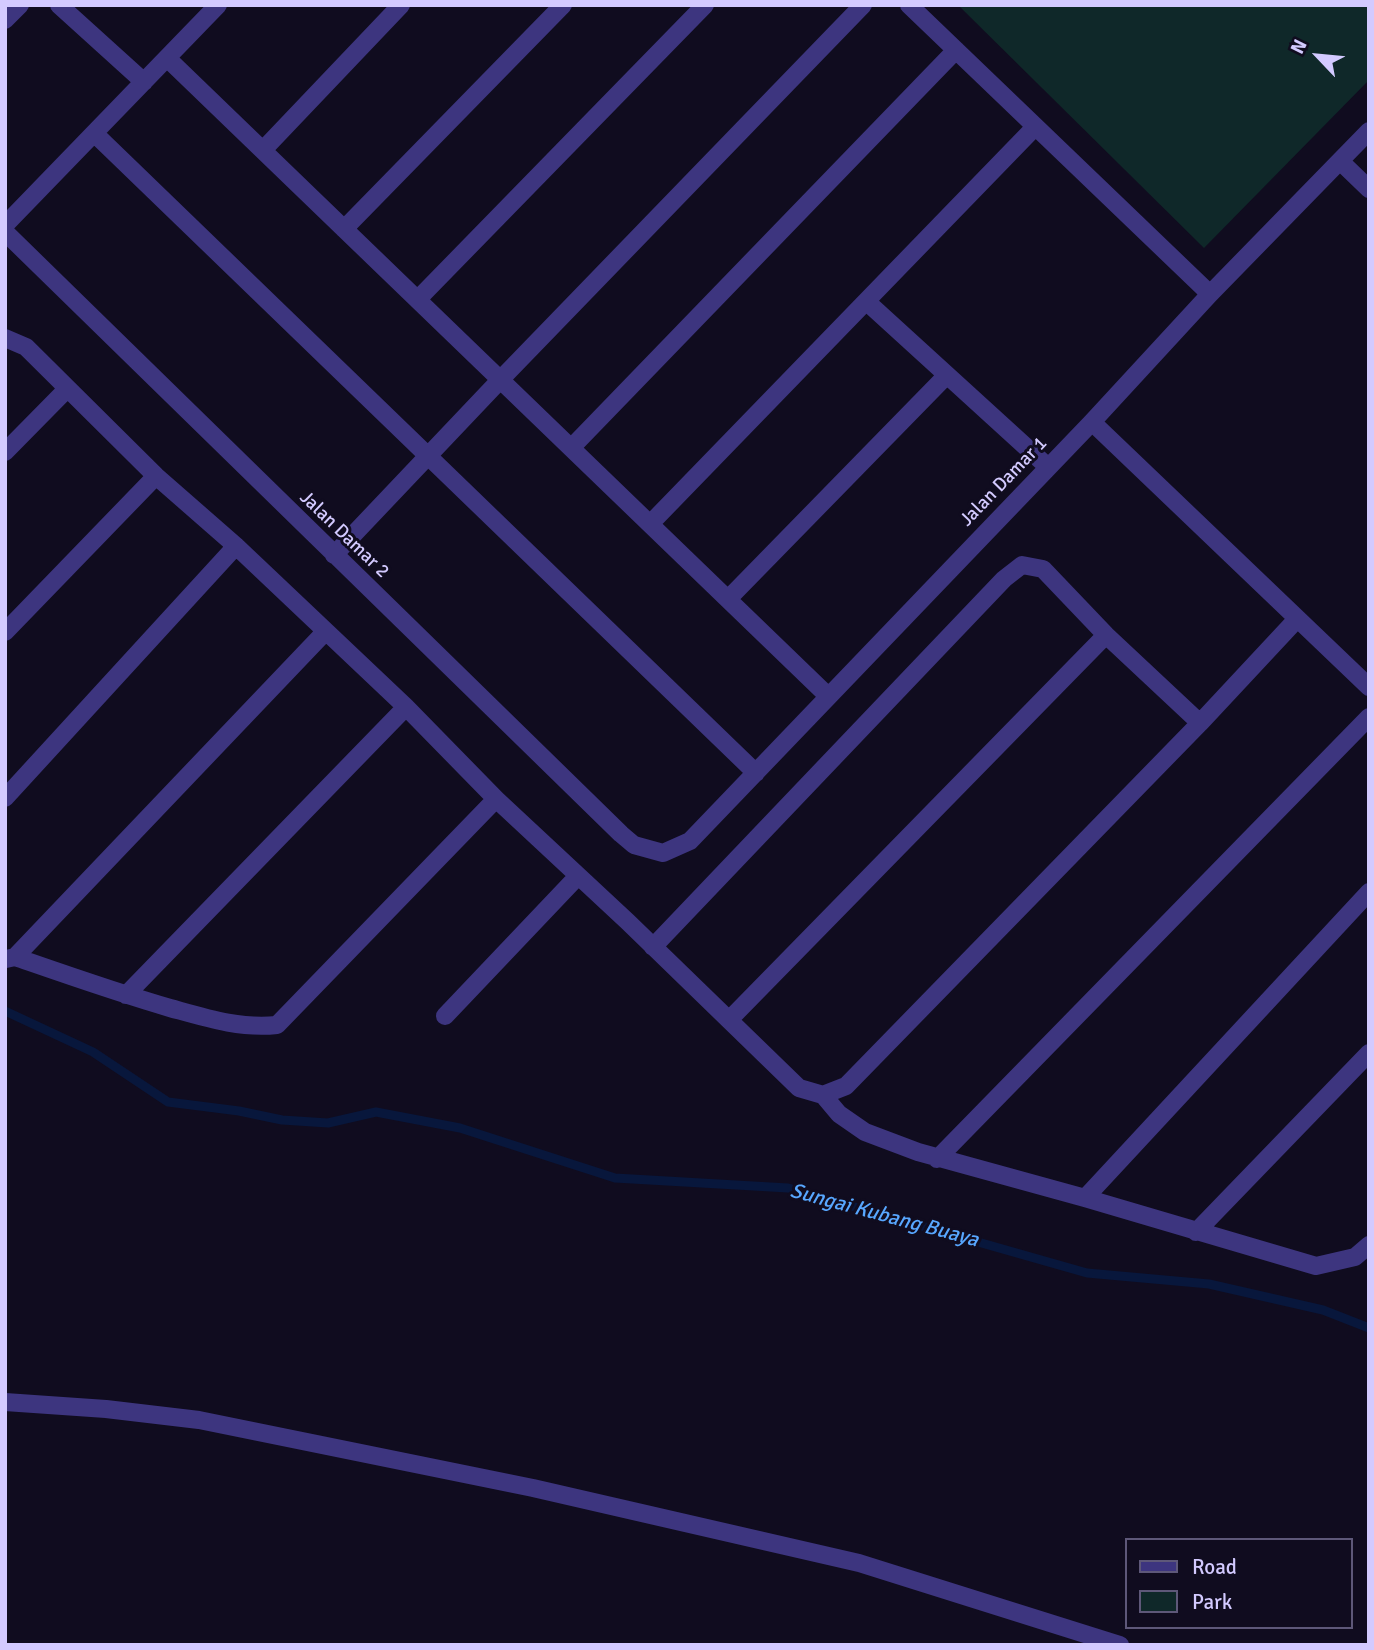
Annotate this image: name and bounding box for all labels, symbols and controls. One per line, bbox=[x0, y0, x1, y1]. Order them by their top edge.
north arrow bbox=[1283, 21, 1353, 91]
text: N bbox=[1285, 36, 1313, 58]
street label: Jalan Damar 1 bbox=[956, 433, 1052, 531]
street label: Jalan Damar 2 bbox=[295, 487, 393, 583]
water label: Sungai Kubang Buaya bbox=[787, 1179, 981, 1253]
legend bbox=[1126, 1538, 1353, 1629]
text: Road bbox=[1192, 1554, 1237, 1580]
text: Park bbox=[1192, 1589, 1232, 1615]

